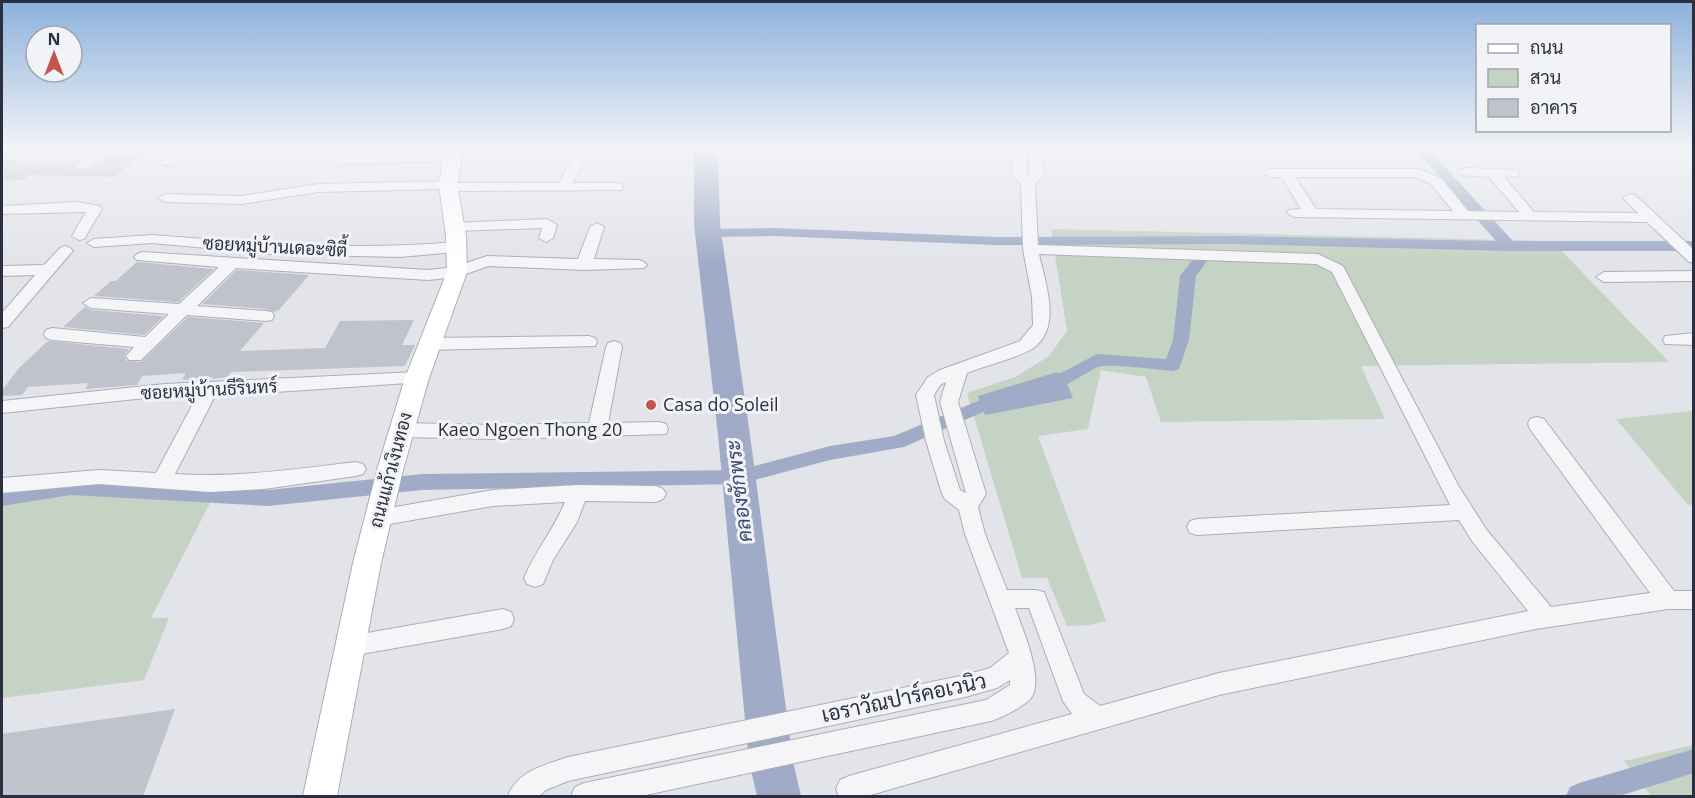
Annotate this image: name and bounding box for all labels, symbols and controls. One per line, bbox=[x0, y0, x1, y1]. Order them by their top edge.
north arrow bbox=[24, 24, 84, 84]
legend bbox=[1476, 24, 1671, 132]
text: N bbox=[47, 28, 61, 50]
text: ถนน bbox=[1530, 35, 1563, 59]
text: สวน bbox=[1530, 65, 1561, 89]
text: อาคาร bbox=[1530, 95, 1578, 119]
street label: ซอยหมู่บ้านเดอะซิตี้ bbox=[202, 227, 349, 264]
street label: ซอยหมู่บ้านธีรินทร์ bbox=[140, 373, 278, 407]
place label: Casa do Soleil bbox=[663, 392, 779, 416]
marker: Casa do Soleil bbox=[644, 398, 658, 412]
street label: ถนนแก้วเงินทอง bbox=[363, 409, 417, 530]
street label: Kaeo Ngoen Thong 20 bbox=[438, 417, 622, 441]
water label: คลองชักพระ bbox=[719, 438, 758, 544]
street label: เอราวัณปาร์คอเวนิว bbox=[819, 666, 989, 728]

